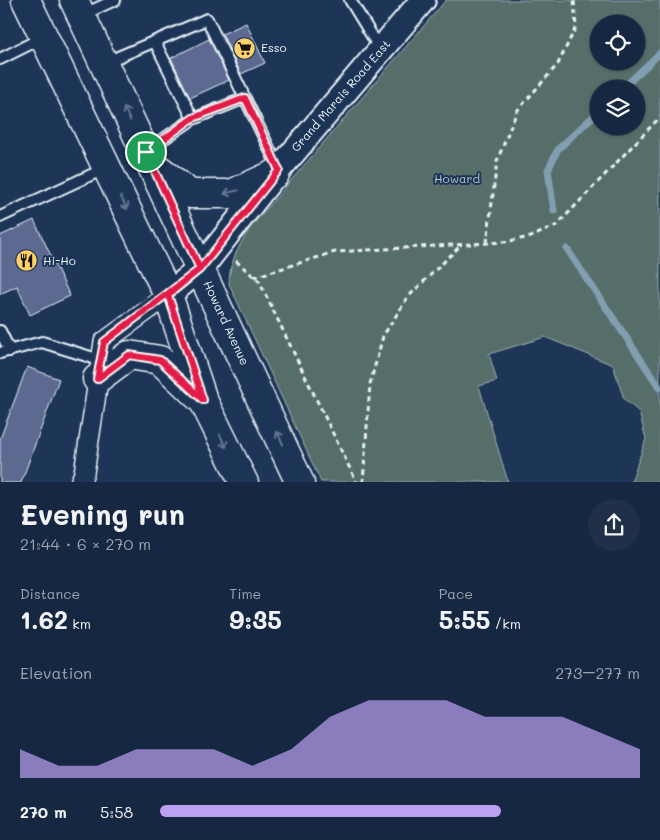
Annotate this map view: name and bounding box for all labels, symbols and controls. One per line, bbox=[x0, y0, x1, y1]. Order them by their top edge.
map controls bbox=[590, 15, 645, 135]
button: locate bbox=[590, 15, 645, 70]
supermarket icon: Esso bbox=[233, 36, 257, 60]
street label: Grand Marais Road East bbox=[287, 36, 393, 155]
place label: Esso bbox=[261, 39, 287, 55]
button: layers bbox=[590, 80, 645, 135]
one-way arrow bbox=[122, 107, 132, 122]
pin bbox=[125, 131, 167, 173]
icon: arrive bbox=[132, 138, 160, 166]
park label: Howard bbox=[434, 170, 480, 186]
one-way arrow bbox=[223, 188, 239, 197]
one-way arrow bbox=[120, 195, 129, 210]
restaurant icon: Hi-Ho bbox=[15, 249, 39, 273]
place label: Hi-Ho bbox=[43, 252, 76, 268]
street label: Howard Avenue bbox=[200, 278, 253, 367]
one-way arrow bbox=[274, 431, 284, 446]
one-way arrow bbox=[219, 434, 229, 449]
text: Evening run bbox=[20, 496, 185, 532]
button: share bbox=[588, 499, 640, 551]
text: 21:44 · 6 × 270 m bbox=[20, 533, 151, 554]
text: Distance bbox=[20, 584, 80, 603]
text: Time bbox=[229, 584, 261, 603]
text: Pace bbox=[439, 584, 473, 603]
text: 1.62 bbox=[20, 603, 68, 635]
text: 9:35 bbox=[229, 603, 282, 635]
text: 5:55 bbox=[439, 603, 490, 635]
text: km bbox=[68, 614, 91, 633]
text: /km bbox=[490, 614, 521, 633]
text: Elevation bbox=[20, 662, 92, 683]
text: 273–277 m bbox=[555, 662, 640, 683]
text: 270 m bbox=[20, 801, 67, 822]
text: 5:58 bbox=[100, 801, 133, 822]

